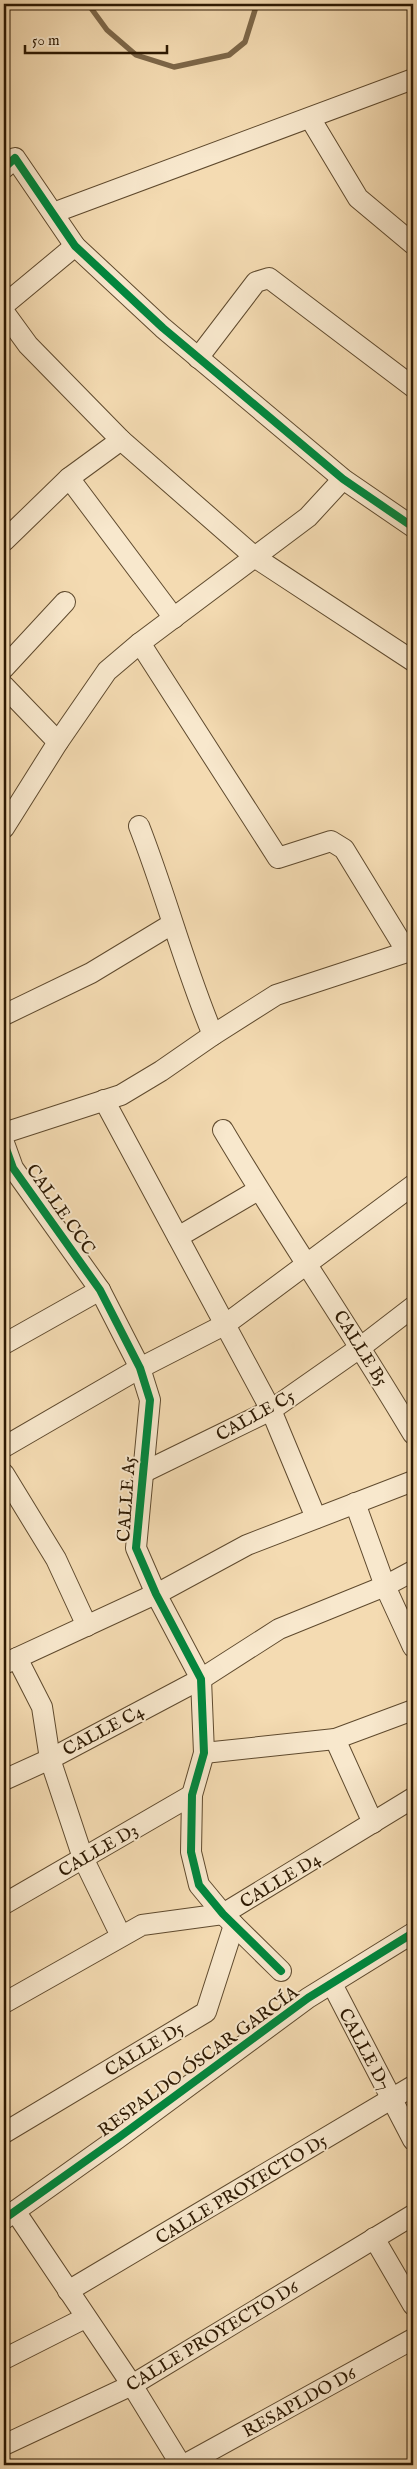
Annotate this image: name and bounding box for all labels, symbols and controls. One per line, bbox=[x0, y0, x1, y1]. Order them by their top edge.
scale bar bbox=[25, 22, 168, 54]
text: 50 m bbox=[32, 31, 60, 50]
street label: CALLE CCC bbox=[20, 1160, 100, 1260]
street label: CALLE B5 bbox=[327, 1306, 392, 1391]
street label: CALLE C5 bbox=[212, 1385, 299, 1447]
street label: CALLE A5 bbox=[113, 1455, 142, 1543]
street label: CALLE C4 bbox=[59, 1700, 148, 1762]
street label: CALLE D3 bbox=[55, 1819, 143, 1883]
street label: CALLE D4 bbox=[236, 1848, 326, 1914]
street label: RESPALDO ÓSCAR GARCÍA bbox=[93, 1980, 304, 2143]
street label: CALLE D7 bbox=[332, 2005, 395, 2095]
street label: CALLE D5 bbox=[101, 2018, 189, 2083]
street label: CALLE PROYECTO D5 bbox=[152, 2130, 332, 2251]
street label: CALLE PROYECTO D6 bbox=[122, 2276, 303, 2398]
street label: RESAPLDO D6 bbox=[239, 2363, 361, 2444]

